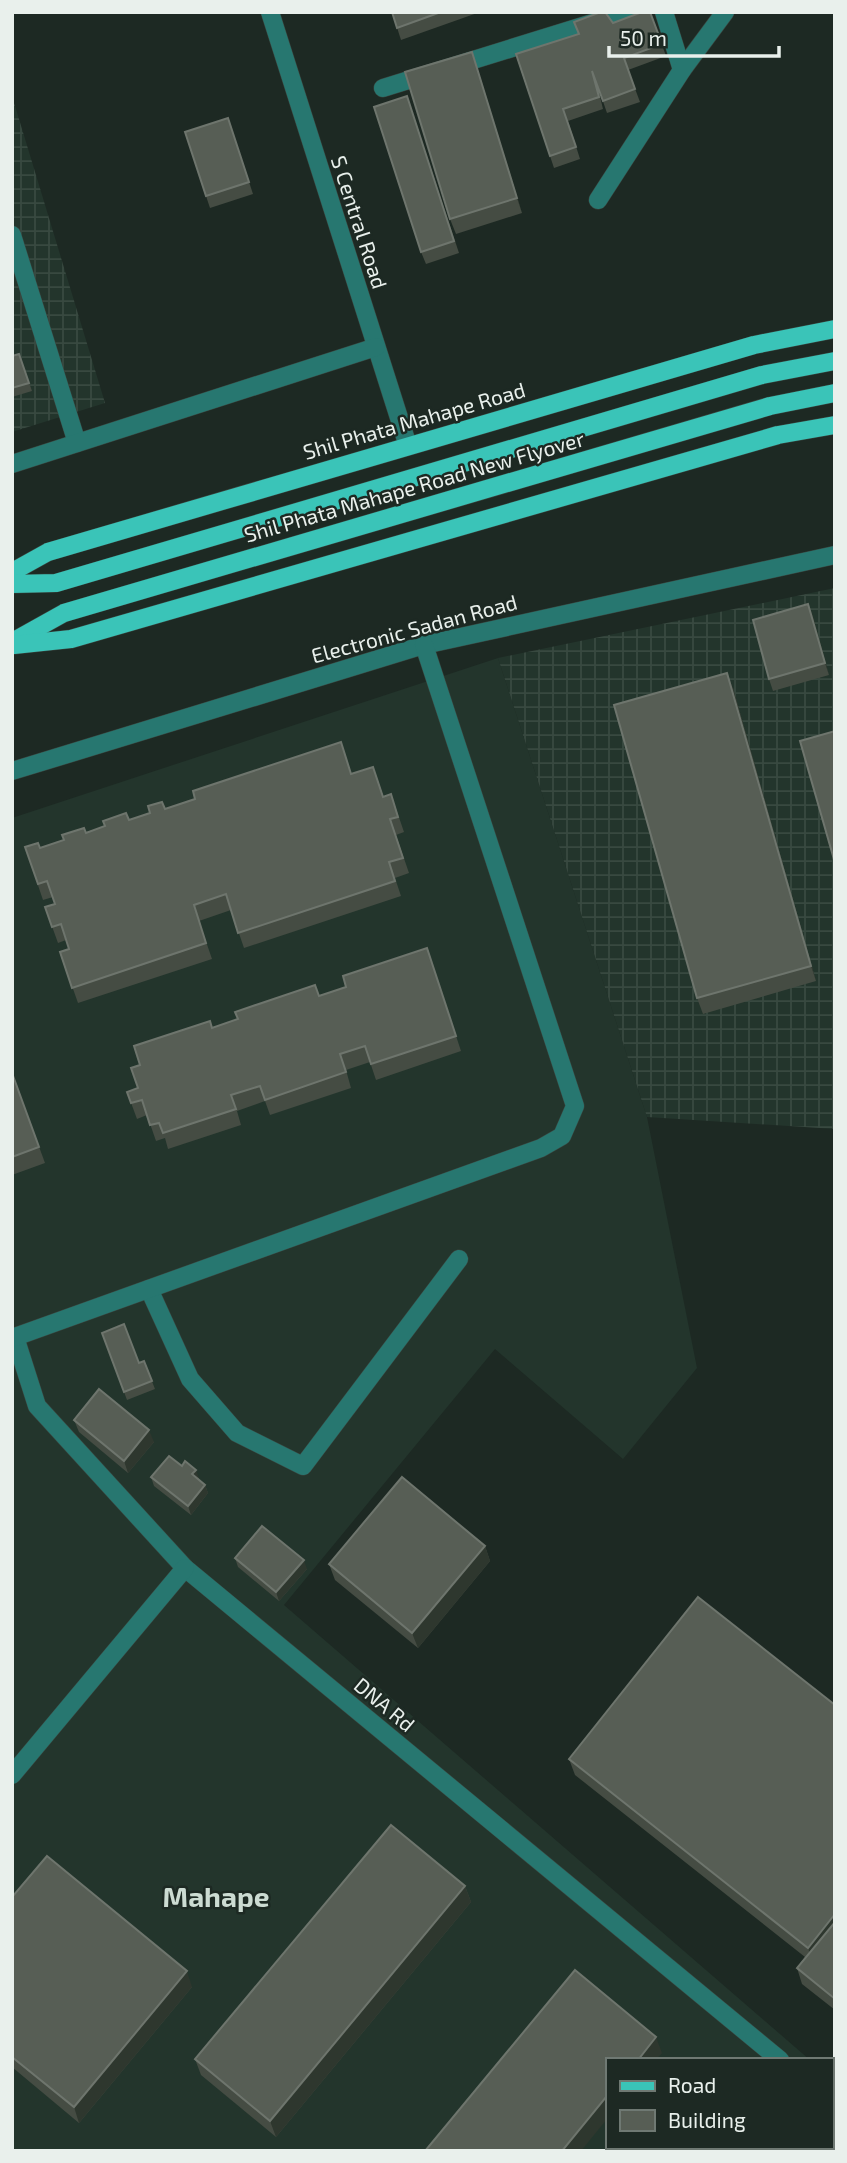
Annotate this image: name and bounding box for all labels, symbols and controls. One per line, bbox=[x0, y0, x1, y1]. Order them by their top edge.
scale bar bbox=[609, 14, 779, 58]
text: 50 m bbox=[620, 25, 667, 50]
street label: S Central Road bbox=[327, 152, 393, 292]
street label: Shil Phata Mahape Road bbox=[300, 376, 528, 464]
street label: Shil Phata Mahape Road New Flyover bbox=[241, 425, 588, 547]
street label: Electronic Sadan Road bbox=[308, 588, 520, 668]
street label: DNA Rd bbox=[350, 1672, 420, 1736]
district label: Mahape bbox=[163, 1879, 269, 1913]
legend bbox=[606, 2058, 833, 2149]
text: Road bbox=[668, 2072, 716, 2097]
text: Building bbox=[668, 2107, 746, 2132]

